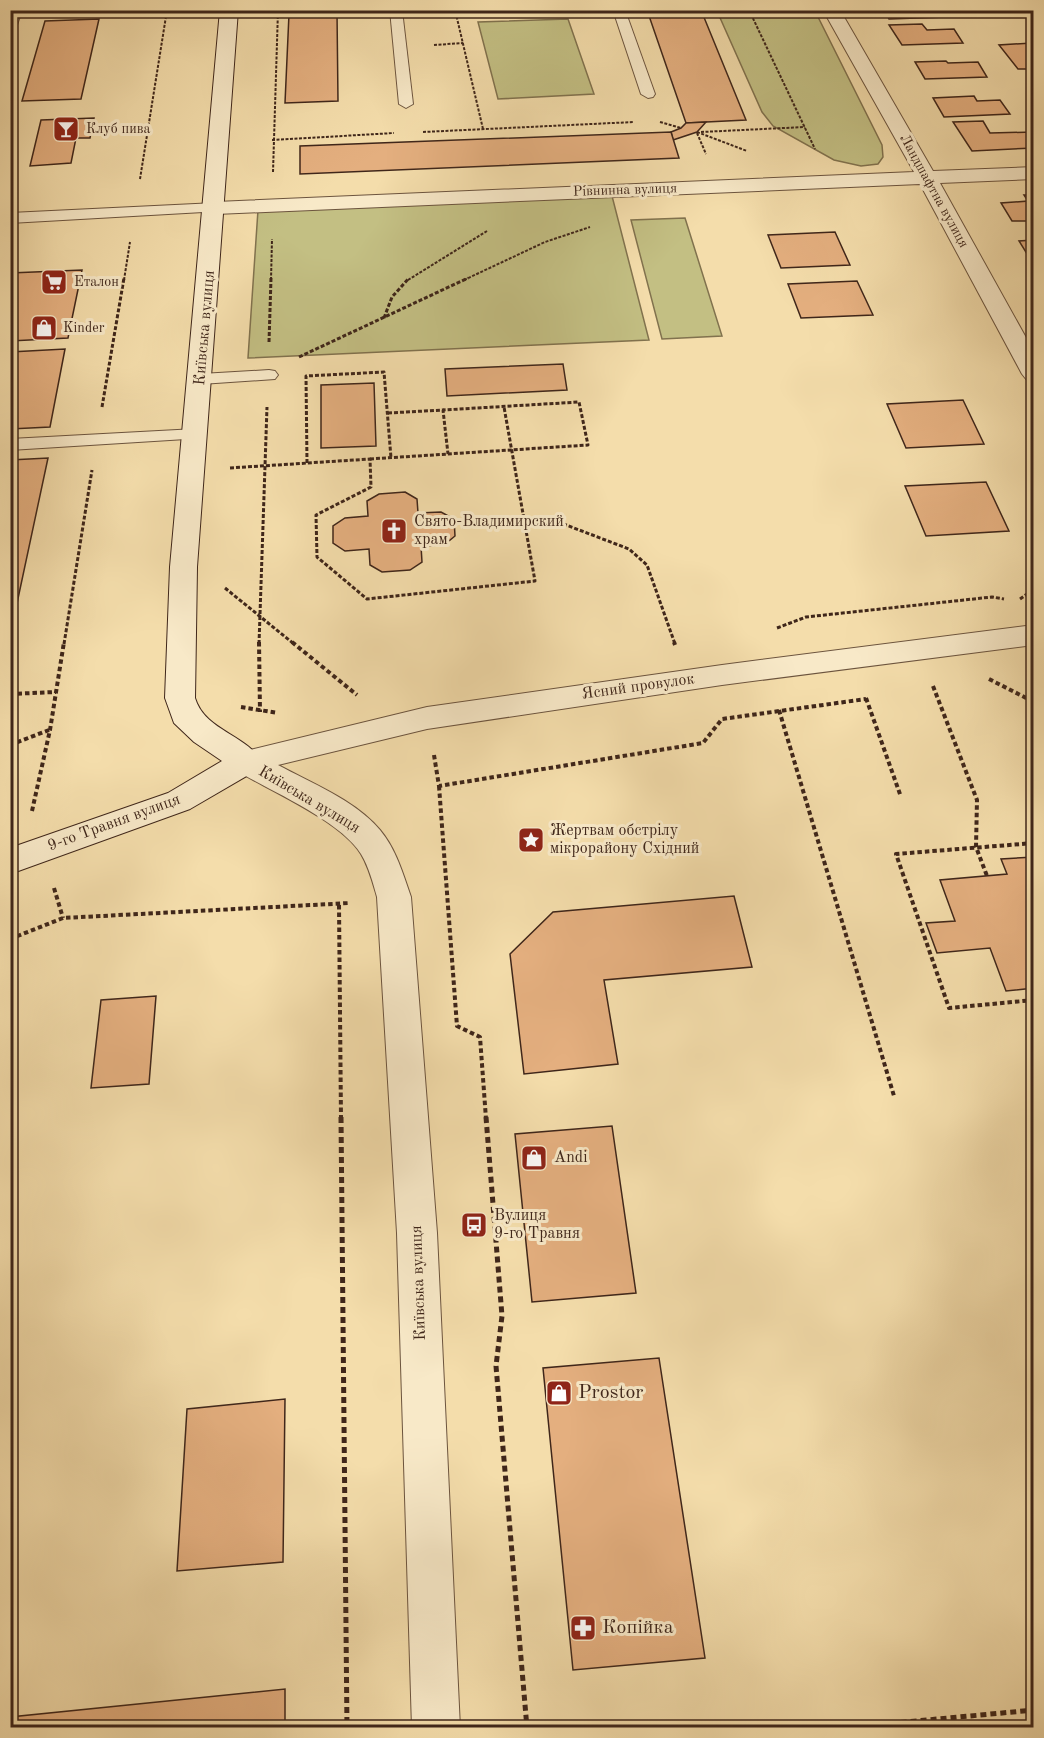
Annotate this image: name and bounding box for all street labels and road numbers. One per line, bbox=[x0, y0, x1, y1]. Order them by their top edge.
street label: Ландшафтна вулиця bbox=[896, 132, 971, 251]
street label: Рівнинна вулиця bbox=[573, 181, 677, 199]
street label: Київська вулиця bbox=[192, 270, 218, 386]
street label: Ясний провулок bbox=[581, 671, 695, 703]
street label: Київська вулиця bbox=[255, 763, 363, 837]
street label: 9-го Травня вулиця bbox=[46, 792, 182, 854]
street label: Київська вулиця bbox=[409, 1225, 429, 1341]

